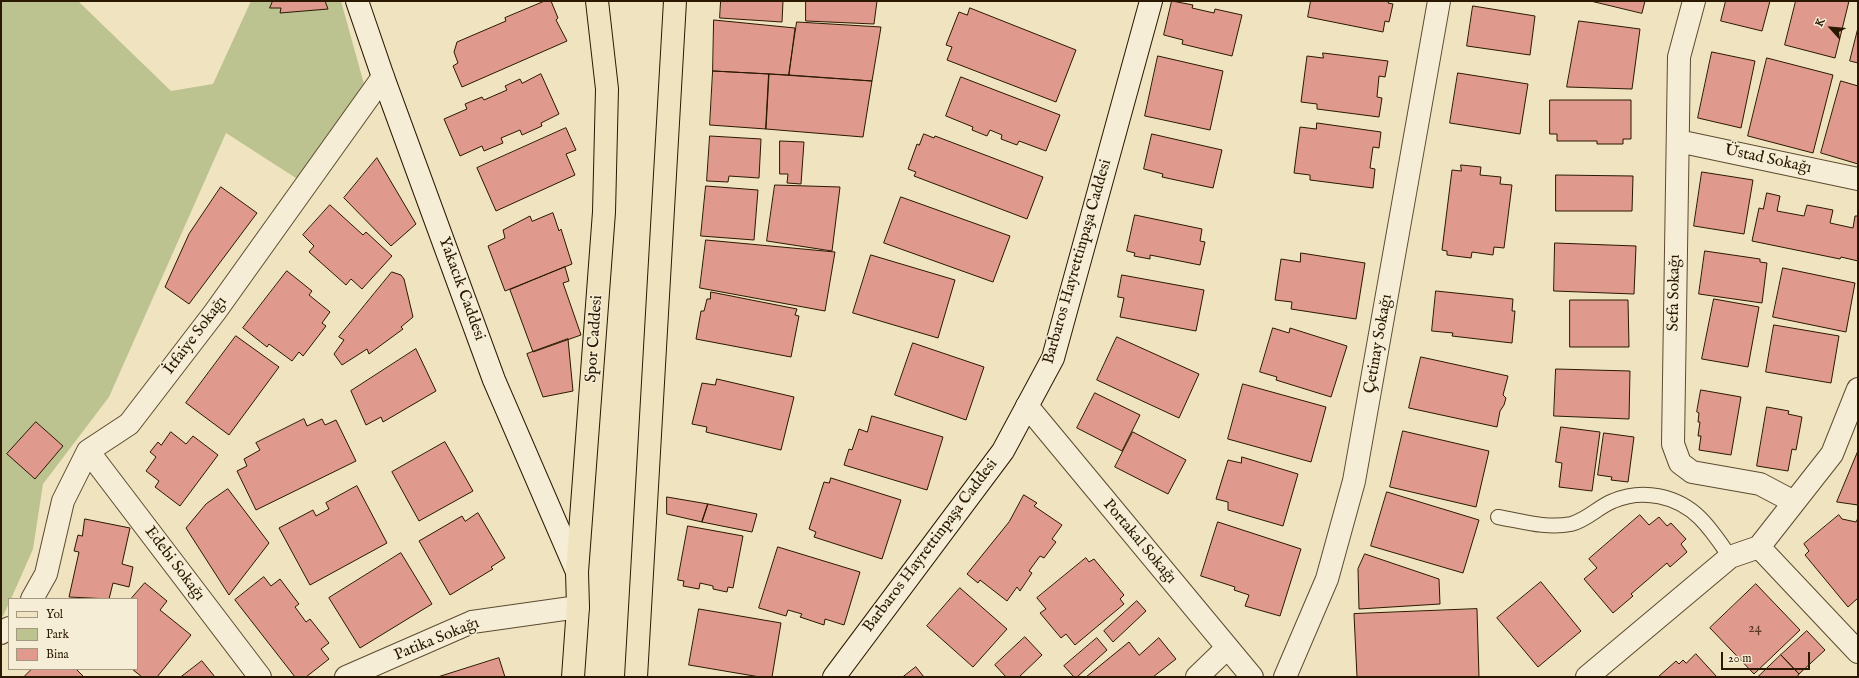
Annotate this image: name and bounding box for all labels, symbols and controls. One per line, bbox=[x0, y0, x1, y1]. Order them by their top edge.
north arrow bbox=[1811, 8, 1851, 48]
text: K bbox=[1812, 16, 1828, 29]
street label: Üstad Sokağı bbox=[1723, 141, 1813, 179]
street label: Barbaros Hayrettinpaşa Caddesi bbox=[1040, 157, 1116, 367]
street label: Yakacık Caddesi bbox=[433, 235, 489, 343]
street label: Sefa Sokağı bbox=[1665, 254, 1685, 332]
street label: İtfaiye Sokağı bbox=[160, 293, 232, 379]
street label: Çetinay Sokağı bbox=[1361, 293, 1397, 395]
street label: Spor Caddesi bbox=[582, 295, 608, 383]
street label: Barbaros Hayrettinpaşa Caddesi bbox=[860, 456, 1002, 636]
street label: Portakal Sokağı bbox=[1098, 496, 1180, 588]
street label: Edebi Sokağı bbox=[140, 523, 208, 605]
legend bbox=[8, 598, 138, 670]
text: Yol bbox=[46, 607, 63, 622]
street label: Patika Sokağı bbox=[392, 614, 482, 666]
house number: 24 bbox=[1748, 621, 1762, 637]
text: Park bbox=[46, 627, 69, 642]
scale bar bbox=[1723, 644, 1812, 670]
text: Bina bbox=[46, 647, 69, 662]
text: 20 m bbox=[1728, 651, 1751, 666]

